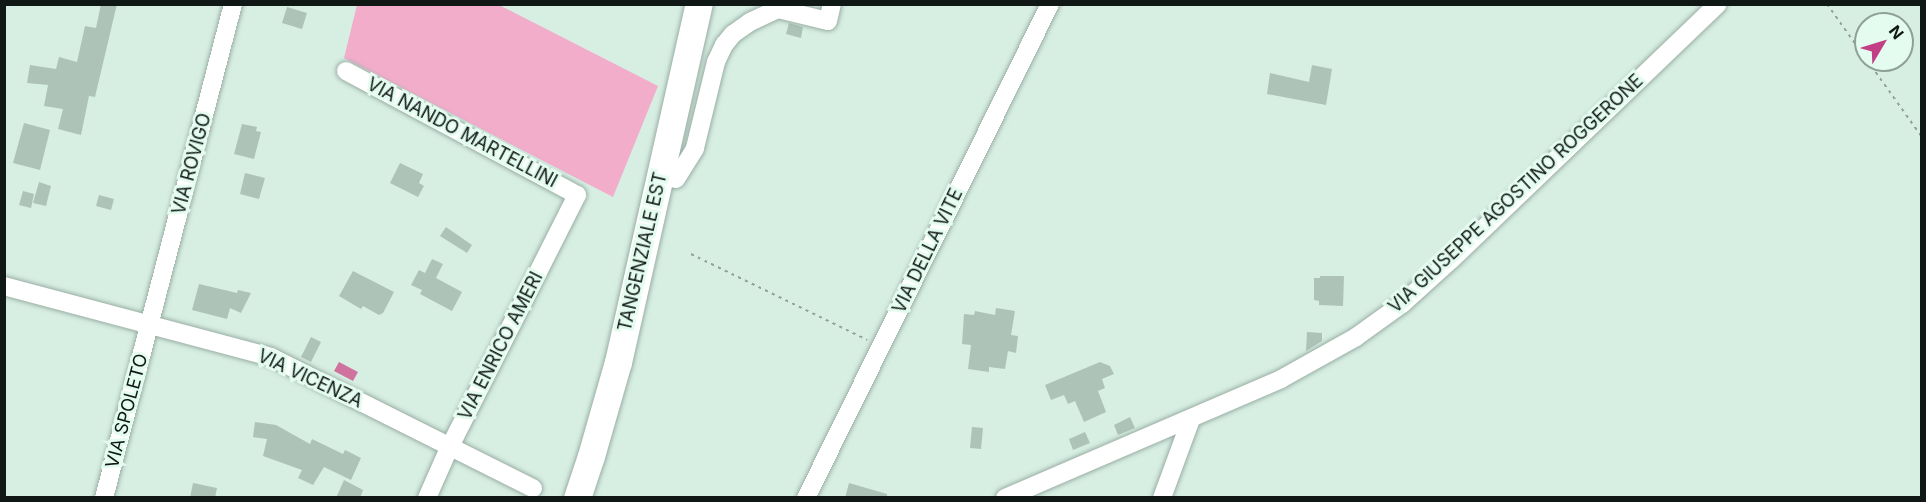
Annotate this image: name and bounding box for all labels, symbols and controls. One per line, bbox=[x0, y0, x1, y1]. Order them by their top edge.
north arrow bbox=[1854, 12, 1914, 72]
text: N bbox=[1885, 21, 1908, 43]
street label: VIA GIUSEPPE AGOSTINO ROGGERONE bbox=[1384, 70, 1648, 318]
street label: VIA NANDO MARTELLINI bbox=[363, 74, 561, 192]
street label: VIA ROVIGO bbox=[168, 111, 216, 217]
street label: TANGENZIALE EST bbox=[614, 170, 672, 334]
street label: VIA DELLA VITE bbox=[888, 185, 968, 317]
street label: VIA ENRICO AMERI bbox=[454, 268, 548, 424]
street label: VIA VICENZA bbox=[254, 345, 366, 413]
street label: VIA SPOLETO bbox=[101, 352, 153, 470]

